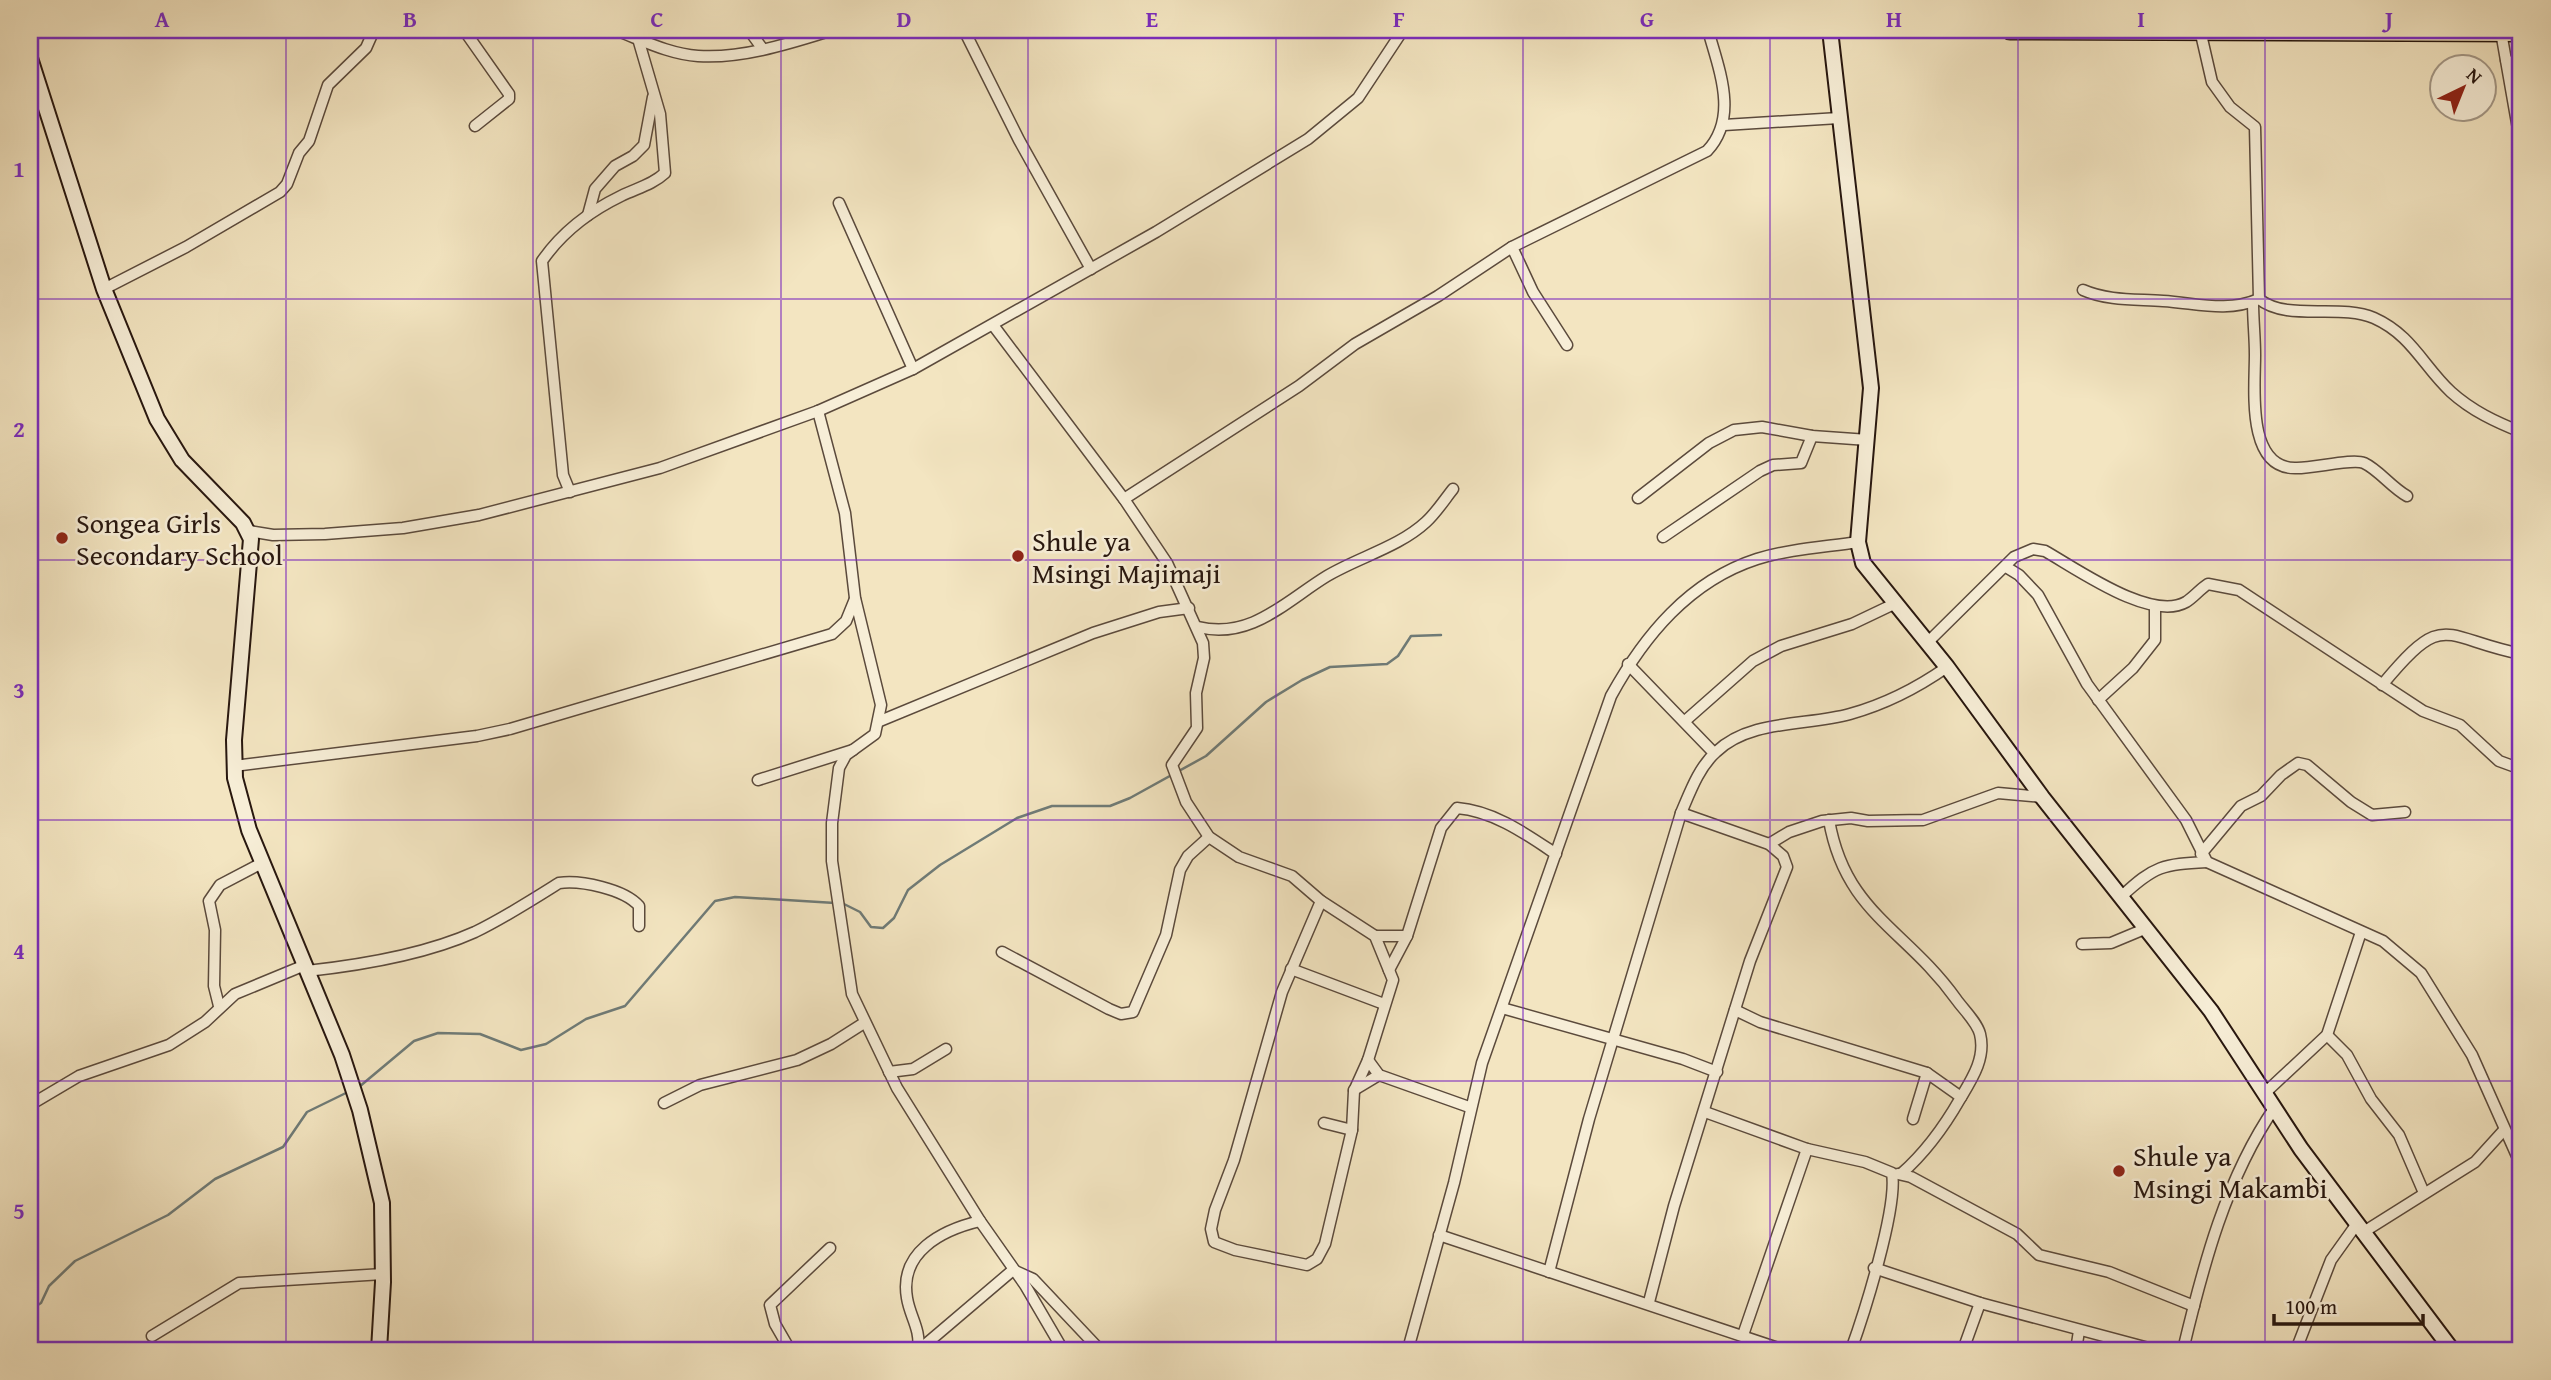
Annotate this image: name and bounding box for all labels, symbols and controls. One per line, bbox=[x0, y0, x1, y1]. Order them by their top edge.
text: A bbox=[155, 2, 170, 35]
text: B bbox=[403, 2, 417, 35]
text: C bbox=[650, 2, 664, 35]
text: D bbox=[897, 2, 912, 35]
text: E bbox=[1146, 2, 1158, 35]
text: F bbox=[1393, 2, 1405, 35]
text: G bbox=[1640, 2, 1654, 35]
text: H bbox=[1886, 2, 1902, 35]
text: I bbox=[2137, 2, 2145, 35]
text: J bbox=[2381, 2, 2393, 35]
north arrow bbox=[2428, 52, 2498, 122]
text: N bbox=[2460, 61, 2489, 90]
text: 1 bbox=[13, 152, 25, 185]
text: 2 bbox=[13, 412, 25, 445]
place label: Songea Girls Secondary School bbox=[76, 502, 283, 575]
place label: Shule ya Msingi Majimaji bbox=[1032, 520, 1221, 593]
marker: Songea Girls Secondary School bbox=[54, 530, 70, 546]
marker: Shule ya Msingi Majimaji bbox=[1010, 548, 1026, 564]
text: 3 bbox=[13, 673, 25, 706]
text: 4 bbox=[13, 934, 25, 967]
place label: Shule ya Msingi Makambi bbox=[2133, 1135, 2328, 1208]
marker: Shule ya Msingi Makambi bbox=[2111, 1163, 2127, 1179]
text: 5 bbox=[13, 1194, 25, 1227]
scale bar bbox=[2274, 1282, 2423, 1326]
text: 100 m bbox=[2285, 1291, 2337, 1322]

